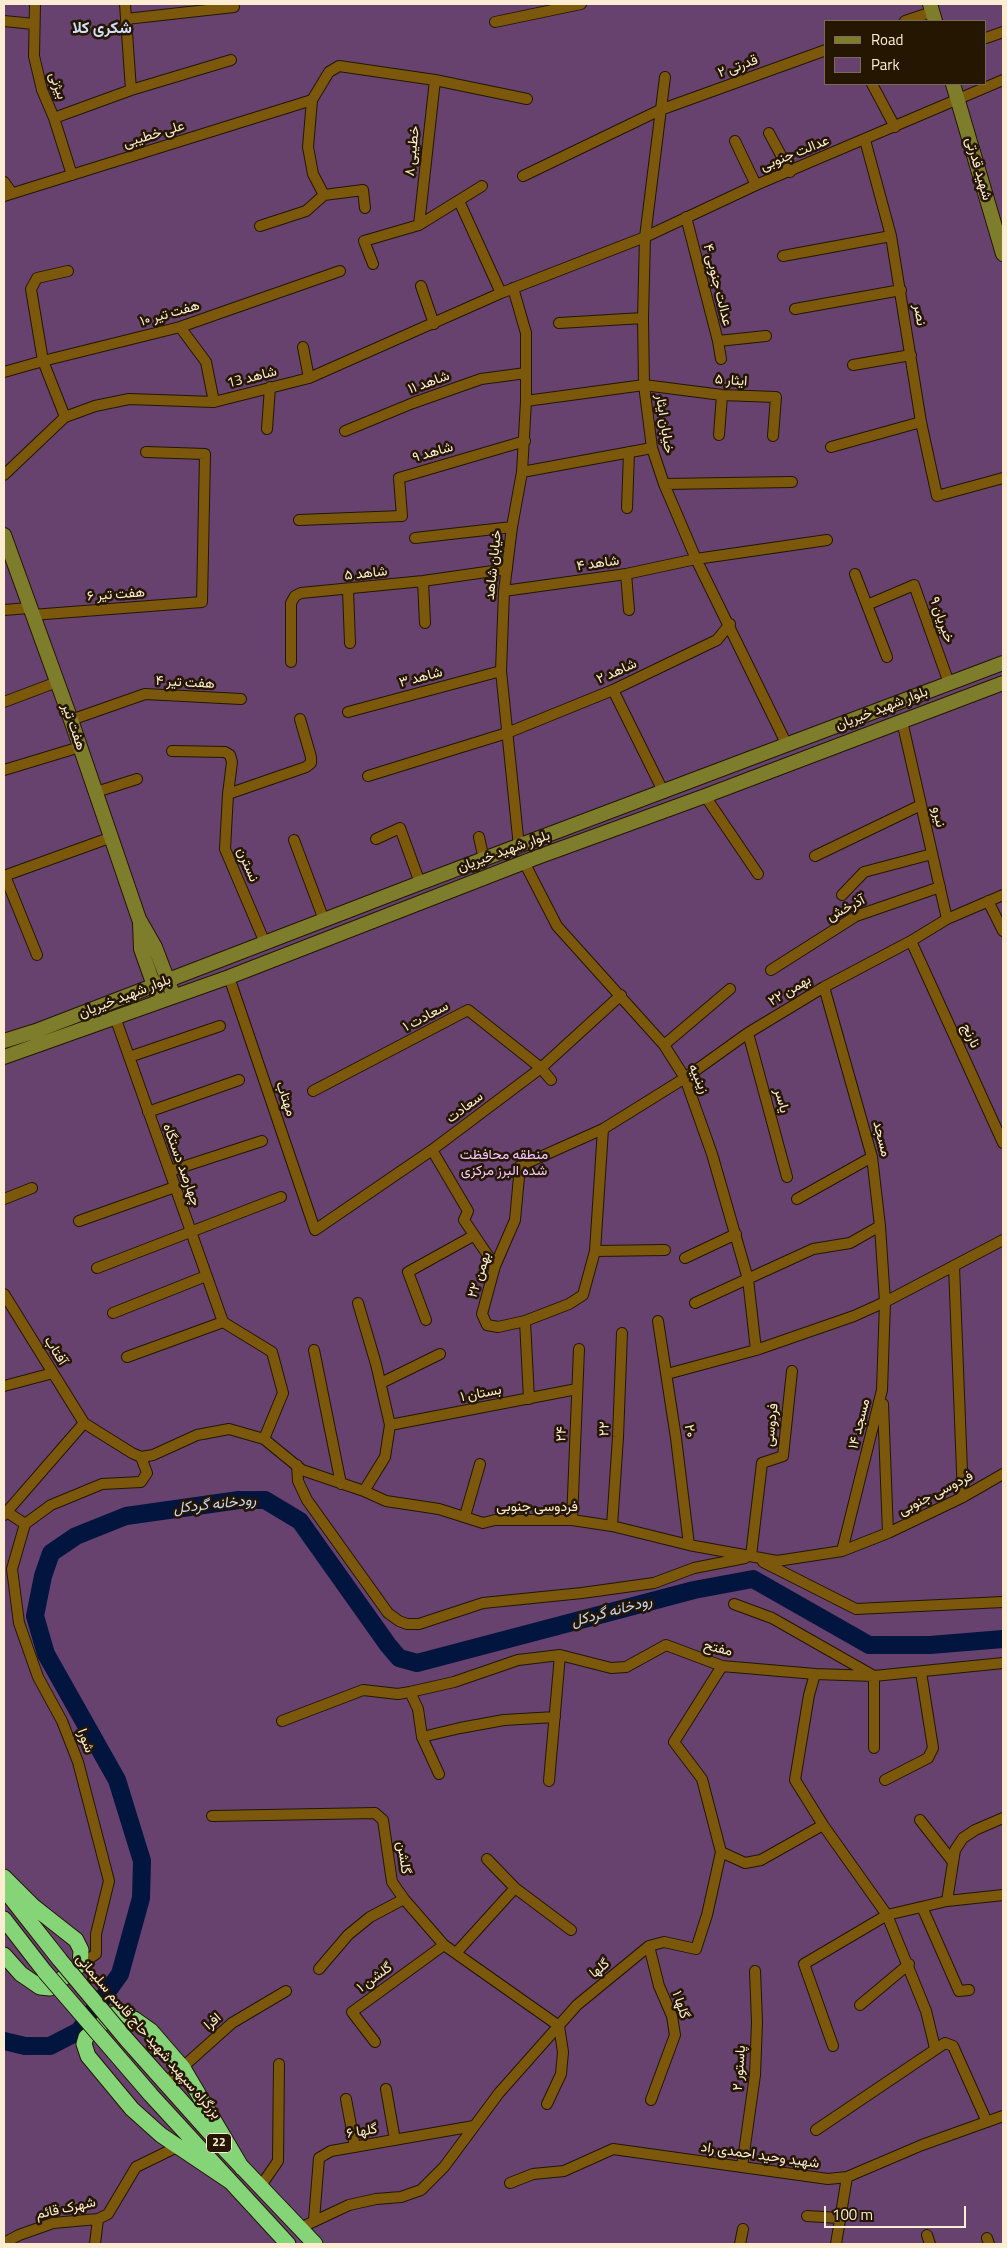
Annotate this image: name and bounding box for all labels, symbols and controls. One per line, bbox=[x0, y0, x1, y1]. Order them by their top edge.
district label: شکری کلا bbox=[72, 19, 132, 39]
legend bbox=[824, 20, 987, 85]
text: Road bbox=[871, 28, 903, 51]
street label: قدرتی ۲ bbox=[716, 52, 760, 82]
text: Park bbox=[871, 53, 900, 76]
street label: بیژنی bbox=[45, 70, 69, 102]
street label: علی خطیبی bbox=[121, 118, 187, 152]
street label: خطیبی ۸ bbox=[402, 125, 424, 177]
street label: عدالت جنوبی bbox=[758, 133, 832, 175]
street label: شهید قدرتی bbox=[961, 136, 995, 202]
street label: عدالت جنوبی ۴ bbox=[699, 242, 735, 328]
street label: هفت تیر ۱۰ bbox=[138, 298, 202, 330]
street label: نصر bbox=[909, 303, 929, 327]
street label: شاهد 13 bbox=[225, 364, 279, 392]
street label: شاهد ۱۱ bbox=[406, 368, 452, 398]
street label: ایثار ۵ bbox=[714, 371, 748, 391]
street label: خیابان ایثار bbox=[651, 393, 677, 455]
street label: شاهد ۹ bbox=[411, 439, 455, 467]
street label: خیابان شاهد bbox=[482, 529, 506, 601]
street label: شاهد ۴ bbox=[576, 553, 620, 575]
street label: شاهد ۵ bbox=[344, 563, 388, 585]
street label: هفت تیر ۶ bbox=[87, 585, 145, 605]
street label: خیریان ۹ bbox=[925, 595, 957, 645]
street label: شاهد ۲ bbox=[594, 656, 640, 688]
street label: شاهد ۳ bbox=[397, 664, 445, 692]
street label: هفت تیر ۴ bbox=[155, 673, 215, 693]
street label: بلوار شهید خیریان bbox=[834, 684, 930, 734]
street label: هفت تیر bbox=[57, 702, 89, 752]
street label: نیرو bbox=[928, 805, 948, 829]
street label: بلوار شهید خیریان bbox=[455, 827, 553, 877]
street label: نسترن bbox=[232, 845, 262, 885]
street label: آذرخش bbox=[824, 892, 868, 926]
street label: بلوار شهید خیریان bbox=[77, 972, 173, 1022]
street label: ۲۲ بهمن bbox=[766, 972, 814, 1010]
street label: سعادت ۱ bbox=[401, 998, 451, 1036]
street label: نارنج bbox=[957, 1021, 983, 1051]
street label: زینبیه bbox=[684, 1061, 712, 1097]
street label: مهتاب bbox=[271, 1079, 299, 1119]
street label: یاسر bbox=[770, 1087, 792, 1115]
street label: سعادت bbox=[443, 1089, 487, 1127]
street label: مسجد bbox=[868, 1119, 894, 1159]
street label: چهارصد دستگاه bbox=[158, 1122, 204, 1208]
park label: منطقه محافظت شده البرز مرکزی bbox=[460, 1148, 548, 1180]
street label: ۲۲ بهمن bbox=[465, 1250, 495, 1300]
street label: آفتاب bbox=[40, 1333, 70, 1369]
street label: بستان ۱ bbox=[459, 1382, 503, 1406]
street label: مسجد ۱۴ bbox=[846, 1397, 874, 1451]
street label: فردوسی bbox=[761, 1402, 783, 1448]
street label: ۲۲ bbox=[596, 1421, 614, 1437]
street label: ۲۰ bbox=[680, 1423, 698, 1439]
street label: ۲۴ bbox=[553, 1426, 571, 1442]
street label: فردوسی جنوبی bbox=[896, 1468, 976, 1520]
water label: رودخانه گردکل bbox=[173, 1492, 257, 1518]
street label: فردوسی جنوبی bbox=[496, 1500, 578, 1516]
water label: رودخانه گردکل bbox=[570, 1593, 654, 1631]
street label: مفتح bbox=[702, 1637, 734, 1661]
street label: شورا bbox=[73, 1727, 97, 1755]
street label: گلشن bbox=[392, 1841, 414, 1875]
street label: بزرگراه سپهبد شهید حاج قاسم سلیمانی bbox=[72, 1951, 224, 2123]
street label: گلها bbox=[586, 1956, 614, 1982]
street label: گلشن ۱ bbox=[354, 1960, 396, 1996]
street label: گلها ۱ bbox=[667, 1989, 693, 2021]
street label: افرا bbox=[201, 2010, 225, 2034]
street label: پاستور ۲ bbox=[730, 2045, 750, 2091]
street label: گلها ۶ bbox=[345, 2121, 379, 2143]
road number: 22 bbox=[206, 2134, 232, 2152]
street label: شهید وحید احمدی راد bbox=[700, 2139, 820, 2173]
street label: شهرک قائم bbox=[35, 2194, 97, 2224]
scale bar bbox=[827, 2196, 970, 2228]
text: 100 m bbox=[832, 2203, 873, 2226]

